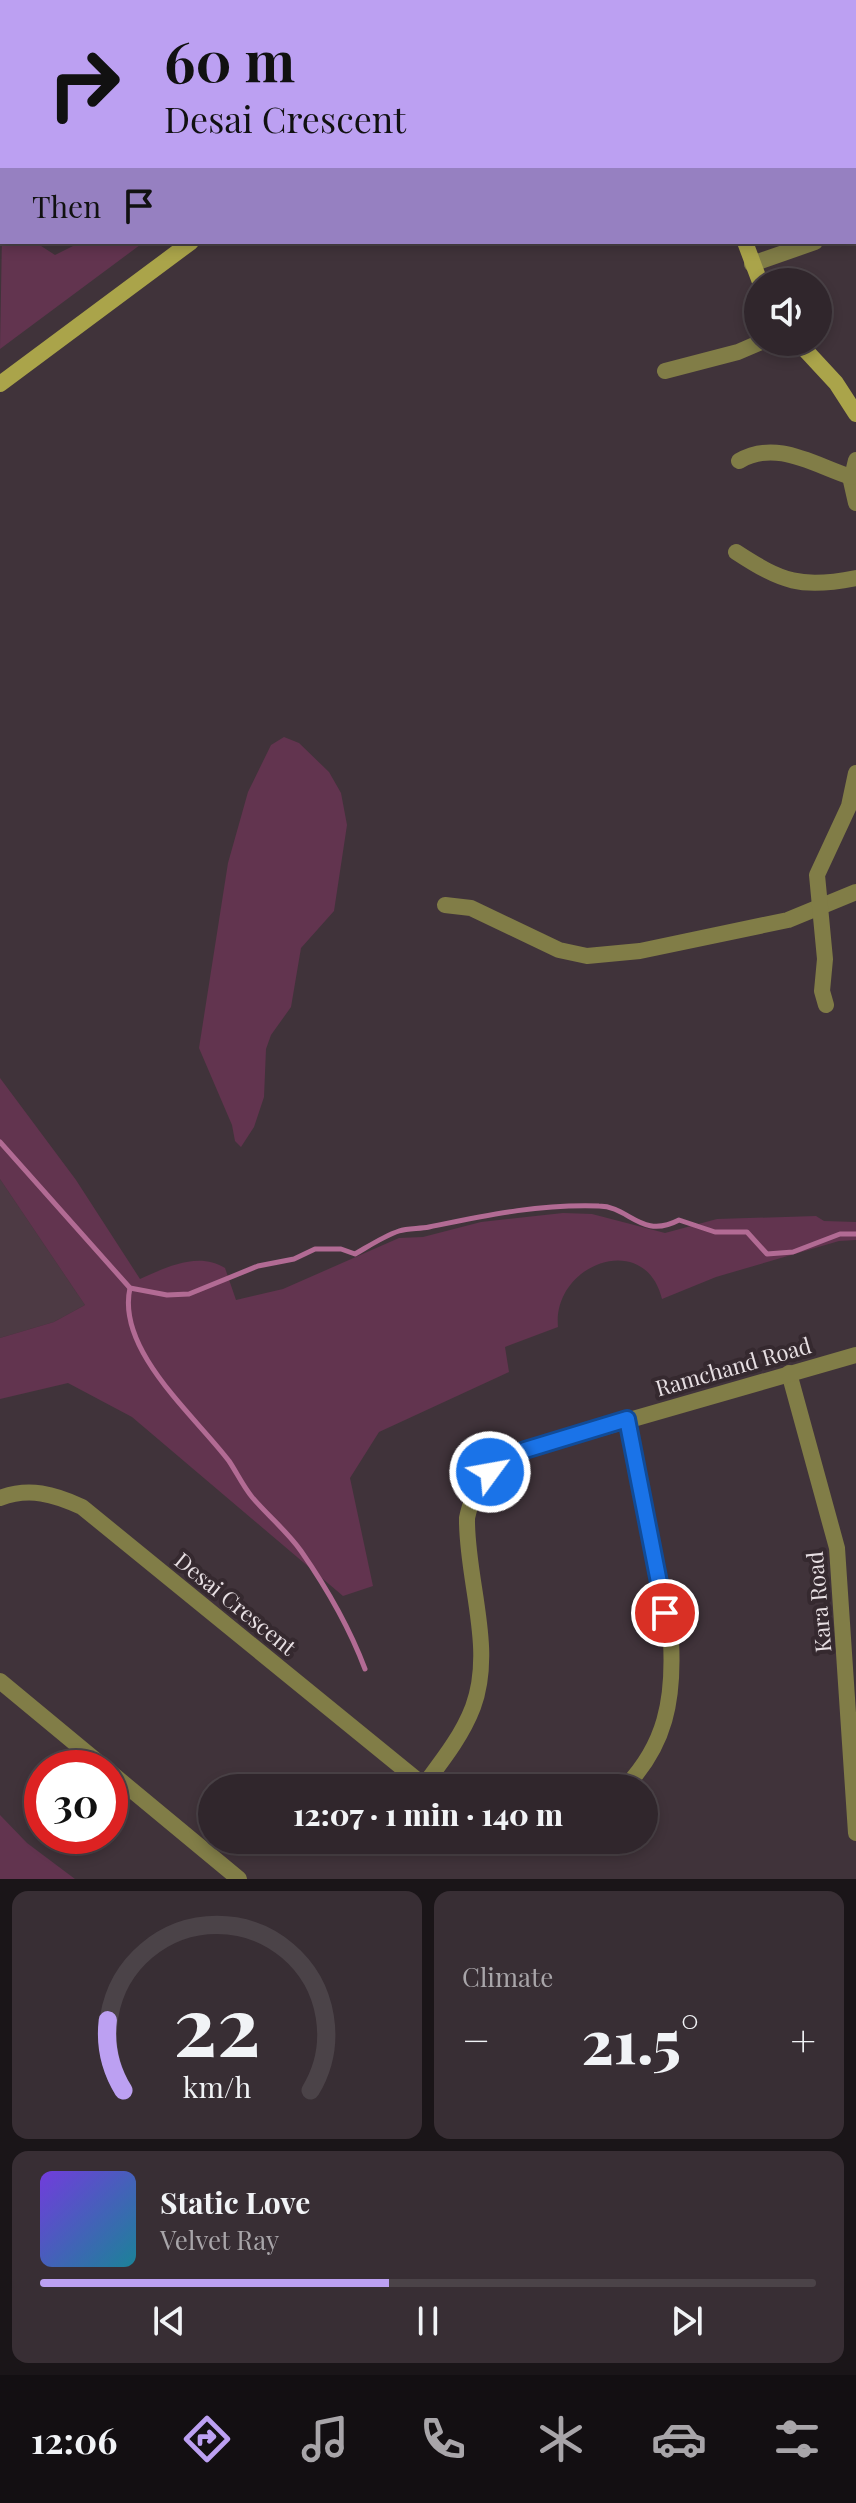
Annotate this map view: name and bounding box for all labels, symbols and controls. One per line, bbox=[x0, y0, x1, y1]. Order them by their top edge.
text: 60 m bbox=[164, 22, 295, 97]
icon: right bbox=[32, 32, 136, 136]
text: Desai Crescent bbox=[164, 94, 406, 142]
icon: arrive bbox=[117, 184, 161, 228]
text: Then bbox=[32, 186, 101, 226]
map controls bbox=[744, 268, 832, 356]
button: sound bbox=[744, 268, 832, 356]
street label: Ramchand Road bbox=[652, 1329, 815, 1403]
position arrow bbox=[448, 1430, 532, 1514]
street label: Desai Crescent bbox=[169, 1545, 304, 1662]
street label: Kara Road bbox=[799, 1550, 837, 1654]
pin bbox=[631, 1579, 699, 1647]
icon: arrive bbox=[643, 1591, 687, 1635]
speed limit sign: 30 bbox=[24, 1750, 128, 1854]
text: 12:07 · 1 min · 140 m bbox=[293, 1794, 563, 1834]
text: Climate bbox=[462, 1959, 553, 1994]
text: 22 bbox=[173, 1967, 261, 2078]
text: 21.5° bbox=[582, 1999, 699, 2079]
text: − bbox=[462, 2009, 490, 2068]
text: + bbox=[790, 2009, 816, 2068]
text: km/h bbox=[183, 2067, 251, 2105]
text: Static Love bbox=[160, 2182, 310, 2222]
text: Velvet Ray bbox=[160, 2222, 279, 2257]
icon: previous bbox=[147, 2299, 191, 2343]
icon: pause bbox=[406, 2299, 450, 2343]
icon: next bbox=[665, 2299, 709, 2343]
icon: directions bbox=[179, 2411, 235, 2467]
icon: music bbox=[297, 2411, 353, 2467]
icon: phone bbox=[415, 2411, 471, 2467]
icon: climate bbox=[533, 2411, 589, 2467]
icon: car bbox=[651, 2411, 707, 2467]
icon: filters bbox=[769, 2411, 825, 2467]
text: 12:06 bbox=[31, 2415, 117, 2463]

